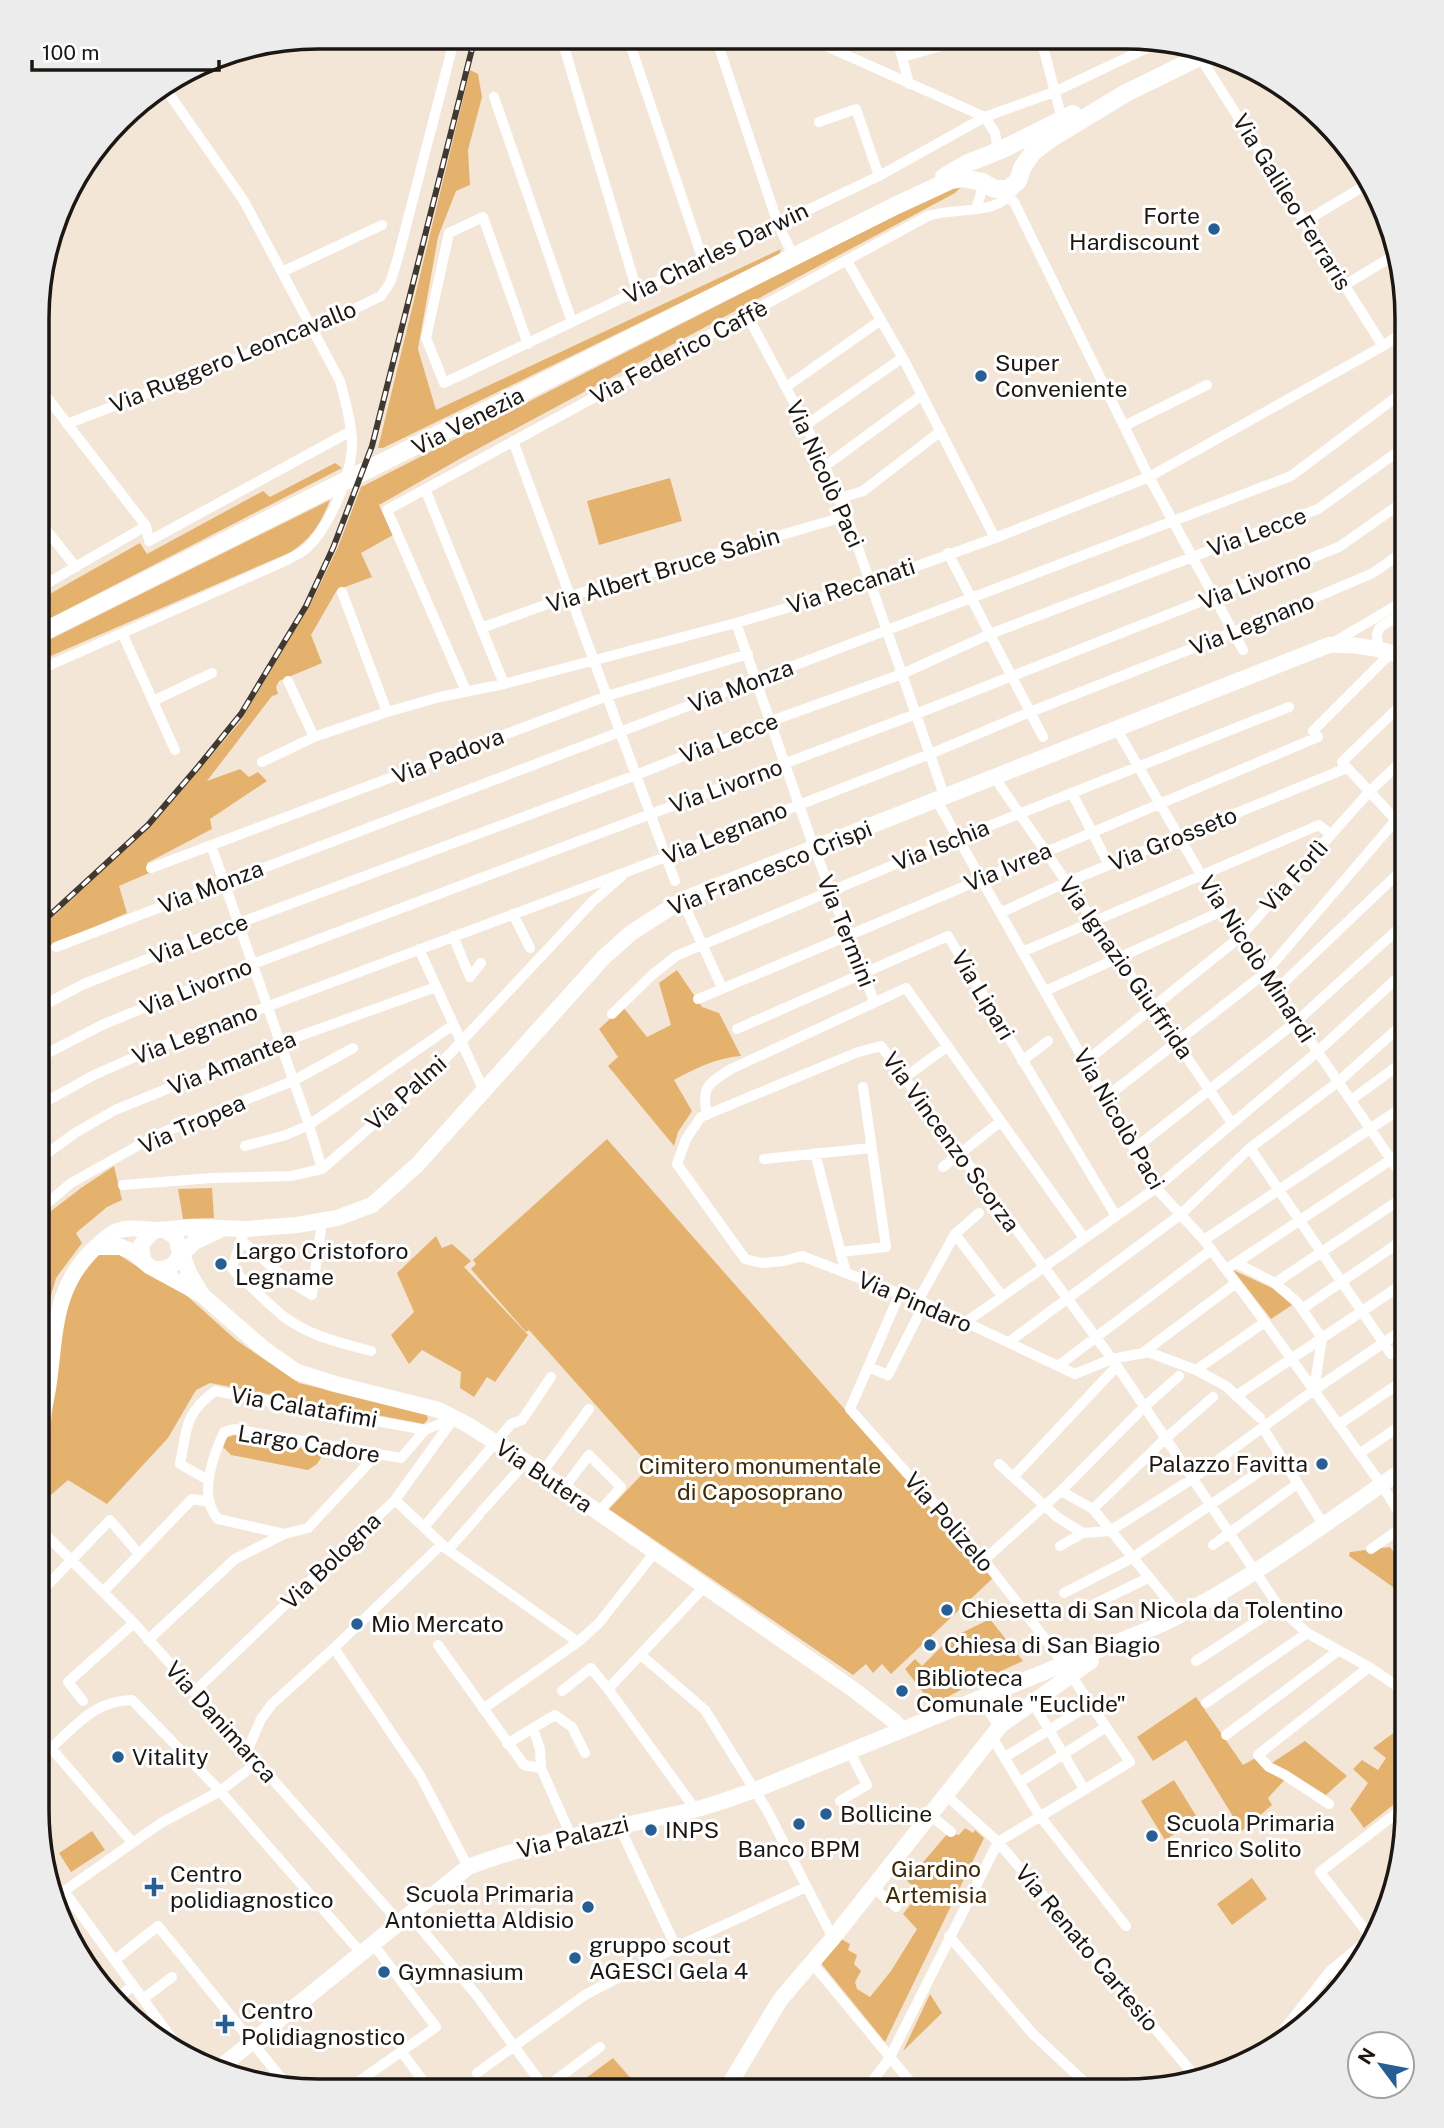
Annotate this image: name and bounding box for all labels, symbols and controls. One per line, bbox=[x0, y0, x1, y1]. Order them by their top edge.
scale bar bbox=[32, 28, 219, 72]
text: 100 m bbox=[42, 40, 99, 65]
street label: Via Galileo Ferraris bbox=[1227, 109, 1358, 295]
street label: Via Charles Darwin bbox=[619, 196, 812, 309]
place label: Forte Hardiscount bbox=[1069, 202, 1200, 255]
marker: Forte Hardiscount bbox=[1206, 221, 1222, 237]
street label: Via Federico Caffè bbox=[586, 293, 772, 410]
street label: Via Ruggero Leoncavallo bbox=[106, 295, 360, 418]
place label: Super Conveniente bbox=[995, 349, 1128, 402]
marker: Super Conveniente bbox=[973, 368, 989, 384]
street label: Via Venezia bbox=[407, 381, 528, 460]
street label: Via Nicolò Paci bbox=[781, 396, 870, 551]
street label: Via Lecce bbox=[1204, 501, 1310, 562]
street label: Via Albert Bruce Sabin bbox=[543, 521, 783, 618]
street label: Via Livorno bbox=[1195, 546, 1315, 615]
street label: Via Recanati bbox=[784, 552, 918, 619]
street label: Via Legnano bbox=[1186, 586, 1318, 661]
street label: Via Monza bbox=[685, 653, 797, 718]
street label: Via Lecce bbox=[676, 706, 782, 769]
street label: Via Padova bbox=[388, 722, 507, 789]
street label: Via Livorno bbox=[666, 753, 786, 818]
street label: Via Legnano bbox=[659, 795, 791, 870]
street label: Via Grosseto bbox=[1105, 801, 1241, 876]
street label: Via Ischia bbox=[889, 813, 993, 876]
street label: Via Francesco Crispi bbox=[664, 814, 876, 921]
street label: Via Forlì bbox=[1254, 834, 1333, 917]
street label: Via Ivrea bbox=[960, 836, 1055, 897]
street label: Via Monza bbox=[155, 854, 267, 919]
street label: Via Nicolò Minardi bbox=[1193, 870, 1321, 1047]
street label: Via Termini bbox=[812, 871, 881, 991]
street label: Via Ignazio Giuffrida bbox=[1053, 872, 1199, 1064]
street label: Via Lecce bbox=[146, 907, 252, 970]
street label: Via Lipari bbox=[946, 945, 1021, 1044]
street label: Via Livorno bbox=[136, 952, 256, 1021]
street label: Via Legnano bbox=[128, 997, 261, 1070]
street label: Via Amantea bbox=[164, 1025, 300, 1100]
street label: Via Nicolò Paci bbox=[1068, 1044, 1171, 1194]
street label: Via Vincenzo Scorza bbox=[877, 1047, 1026, 1237]
street label: Via Palmi bbox=[360, 1049, 452, 1136]
street label: Via Tropea bbox=[134, 1088, 249, 1159]
place label: Largo Cristoforo Legname bbox=[235, 1237, 408, 1290]
marker: Largo Cristoforo Legname bbox=[213, 1256, 229, 1272]
street label: Via Pindaro bbox=[854, 1265, 976, 1338]
street label: Via Calatafimi bbox=[229, 1380, 380, 1433]
street label: Largo Cadore bbox=[236, 1419, 382, 1468]
street label: Via Butera bbox=[491, 1433, 598, 1518]
place label: Palazzo Favitta bbox=[1148, 1450, 1308, 1477]
park label: Cimitero monumentale di Caposoprano bbox=[639, 1452, 881, 1505]
marker: Palazzo Favitta bbox=[1314, 1456, 1330, 1472]
street label: Via Polizelo bbox=[899, 1466, 1000, 1577]
street label: Via Bologna bbox=[275, 1507, 386, 1615]
place label: Chiesetta di San Nicola da Tolentino bbox=[961, 1596, 1343, 1623]
marker: Chiesetta di San Nicola da Tolentino bbox=[939, 1602, 955, 1618]
place label: Mio Mercato bbox=[371, 1610, 504, 1637]
marker: Mio Mercato bbox=[349, 1616, 365, 1632]
place label: Chiesa di San Biagio bbox=[944, 1631, 1160, 1658]
marker: Chiesa di San Biagio bbox=[922, 1637, 938, 1653]
street label: Via Danimarca bbox=[160, 1656, 283, 1788]
place label: Biblioteca Comunale "Euclide" bbox=[916, 1664, 1126, 1717]
marker: Biblioteca Comunale "Euclide" bbox=[894, 1683, 910, 1699]
place label: Vitality bbox=[132, 1743, 209, 1770]
marker: Vitality bbox=[110, 1749, 126, 1765]
place label: Bollicine bbox=[840, 1800, 932, 1827]
marker: Bollicine bbox=[818, 1806, 834, 1822]
place label: Scuola Primaria Enrico Solito bbox=[1166, 1809, 1335, 1862]
street label: Via Palazzi bbox=[514, 1810, 632, 1863]
place label: INPS bbox=[665, 1816, 719, 1843]
marker: Banco BPM bbox=[791, 1816, 807, 1832]
marker: INPS bbox=[643, 1822, 659, 1838]
marker: Scuola Primaria Enrico Solito bbox=[1144, 1828, 1160, 1844]
place label: Banco BPM bbox=[738, 1835, 860, 1862]
park label: Giardino Artemisia bbox=[885, 1855, 987, 1908]
street label: Via Renato Cartesio bbox=[1010, 1859, 1165, 2036]
place label: Centro polidiagnostico bbox=[170, 1860, 334, 1913]
marker: Centro polidiagnostico bbox=[144, 1877, 164, 1897]
place label: Scuola Primaria Antonietta Aldisio bbox=[384, 1880, 574, 1933]
marker: Scuola Primaria Antonietta Aldisio bbox=[580, 1899, 596, 1915]
place label: gruppo scout AGESCI Gela 4 bbox=[589, 1931, 748, 1984]
marker: gruppo scout AGESCI Gela 4 bbox=[567, 1950, 583, 1966]
place label: Gymnasium bbox=[398, 1958, 524, 1985]
marker: Gymnasium bbox=[376, 1964, 392, 1980]
place label: Centro Polidiagnostico bbox=[241, 1997, 405, 2050]
marker: Centro Polidiagnostico bbox=[215, 2014, 235, 2034]
north arrow bbox=[1346, 2030, 1416, 2100]
text: N bbox=[1353, 2044, 1380, 2068]

